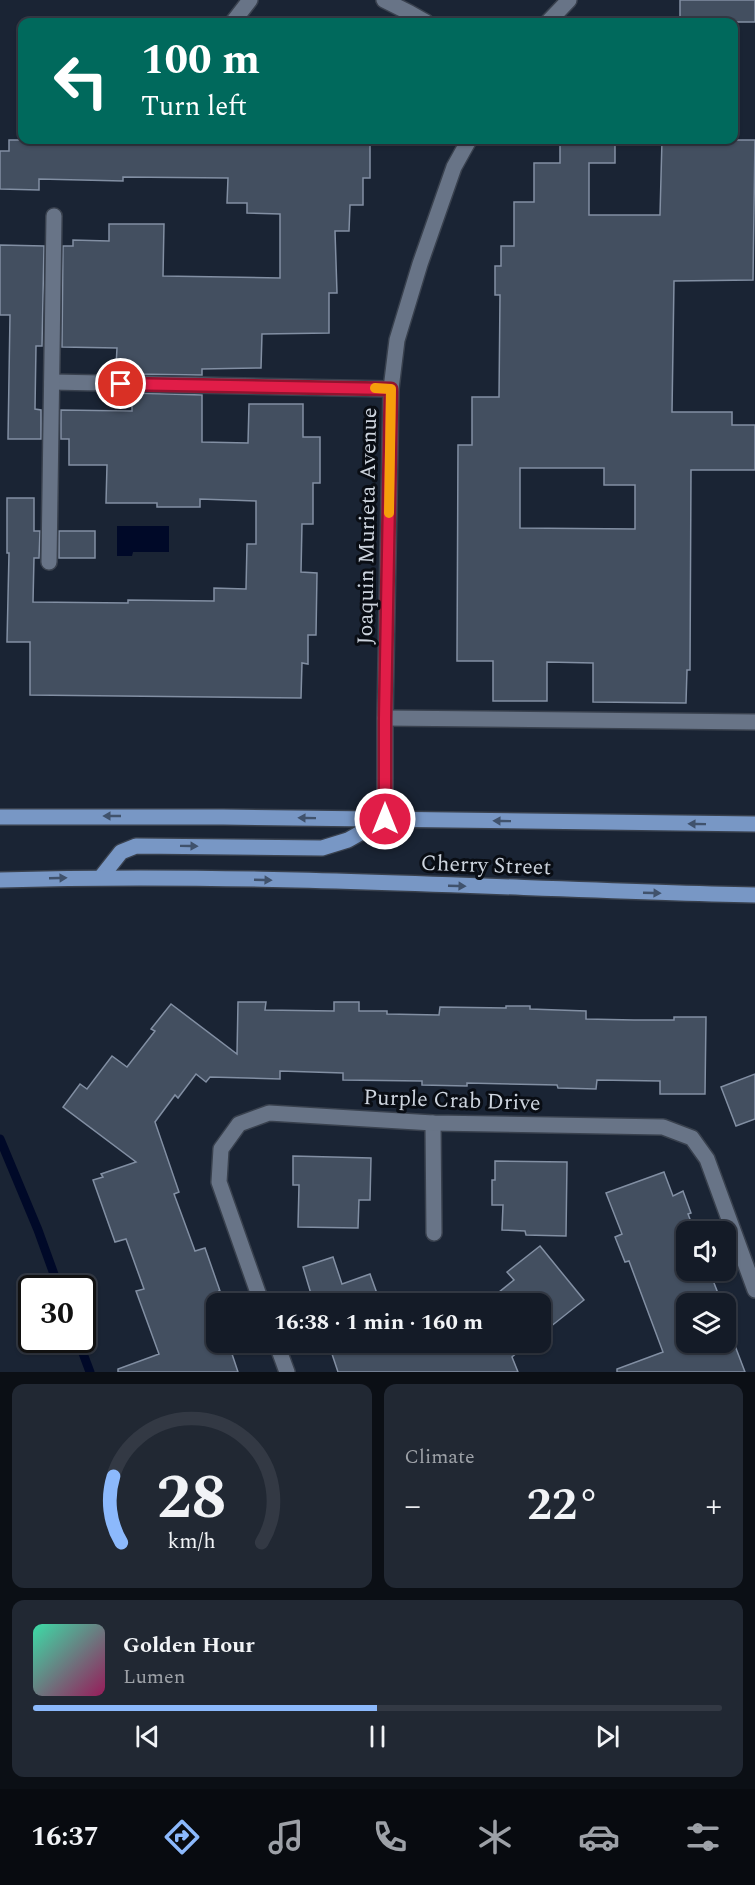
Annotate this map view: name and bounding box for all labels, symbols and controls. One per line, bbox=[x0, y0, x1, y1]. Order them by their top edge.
text: 100 m bbox=[141, 29, 260, 92]
icon: left bbox=[42, 42, 120, 120]
text: Turn left bbox=[141, 86, 247, 128]
pin bbox=[95, 358, 146, 409]
icon: arrive bbox=[104, 367, 137, 400]
street label: Joaquin Murieta Avenue bbox=[349, 407, 386, 645]
position arrow bbox=[353, 787, 417, 851]
one-way arrow bbox=[102, 811, 121, 821]
one-way arrow bbox=[297, 813, 316, 823]
one-way arrow bbox=[492, 816, 511, 825]
one-way arrow bbox=[687, 819, 706, 828]
one-way arrow bbox=[179, 841, 198, 851]
street label: Cherry Street bbox=[420, 847, 552, 884]
one-way arrow bbox=[49, 873, 68, 882]
one-way arrow bbox=[253, 875, 272, 884]
one-way arrow bbox=[448, 881, 467, 890]
one-way arrow bbox=[643, 888, 662, 897]
street label: Purple Crab Drive bbox=[363, 1081, 541, 1120]
map controls bbox=[676, 1221, 736, 1353]
button: sound bbox=[676, 1221, 736, 1281]
speed limit sign: 30 bbox=[18, 1275, 96, 1353]
button: layers bbox=[676, 1293, 736, 1353]
text: 16:38 · 1 min · 160 m bbox=[274, 1306, 483, 1339]
text: Climate bbox=[405, 1442, 475, 1472]
text: 28 bbox=[157, 1451, 227, 1546]
text: 22° bbox=[527, 1471, 600, 1540]
text: − bbox=[405, 1481, 421, 1531]
text: + bbox=[706, 1481, 722, 1531]
text: km/h bbox=[168, 1525, 216, 1558]
text: Golden Hour bbox=[123, 1629, 255, 1662]
text: Lumen bbox=[123, 1662, 185, 1692]
icon: previous bbox=[131, 1720, 164, 1753]
icon: pause bbox=[361, 1720, 394, 1753]
icon: next bbox=[591, 1720, 624, 1753]
text: 16:37 bbox=[31, 1816, 99, 1858]
icon: directions bbox=[161, 1816, 203, 1858]
icon: music bbox=[265, 1816, 307, 1858]
icon: phone bbox=[369, 1816, 411, 1858]
icon: climate bbox=[474, 1816, 516, 1858]
icon: car bbox=[578, 1816, 620, 1858]
icon: filters bbox=[682, 1816, 724, 1858]

